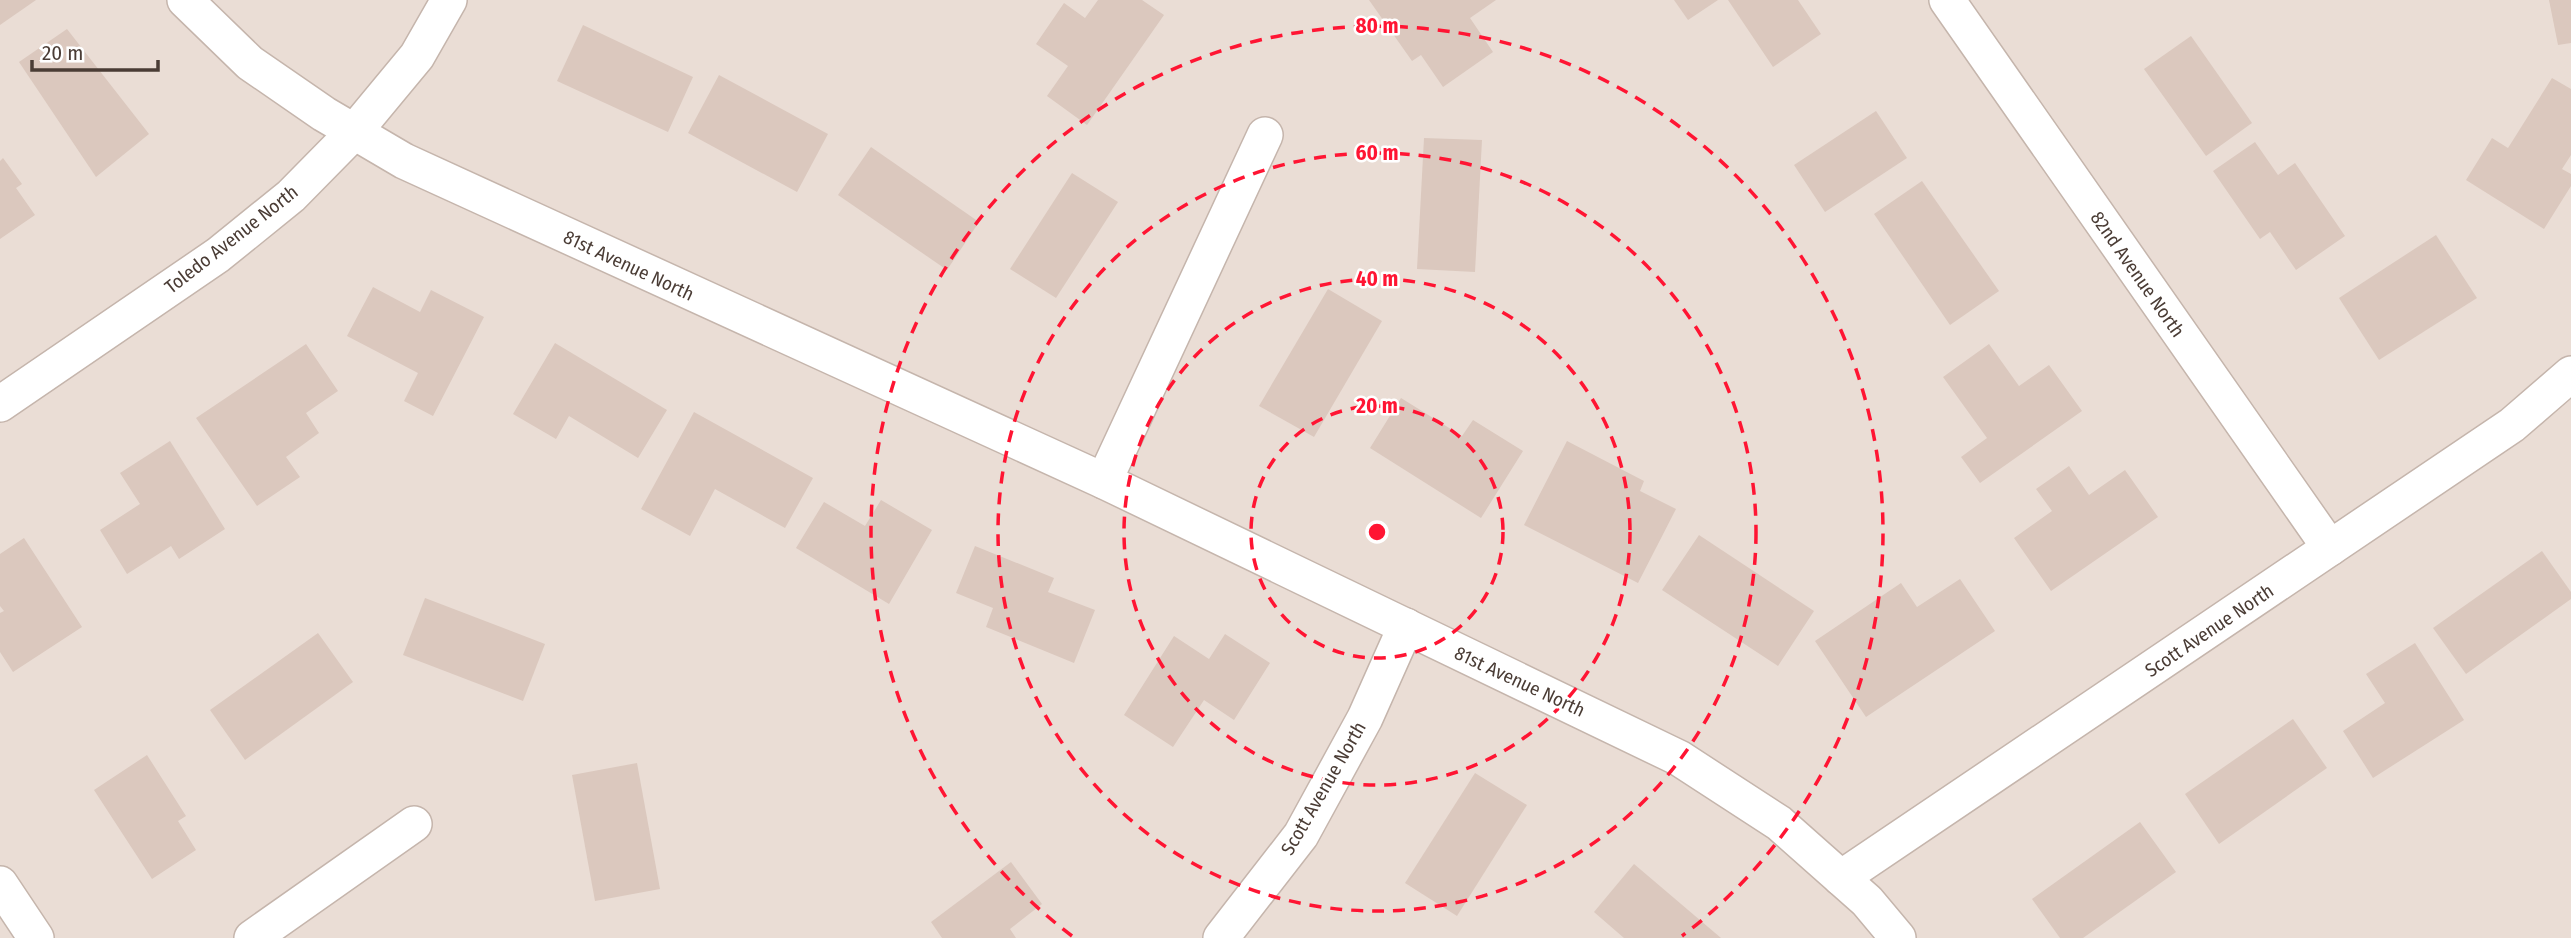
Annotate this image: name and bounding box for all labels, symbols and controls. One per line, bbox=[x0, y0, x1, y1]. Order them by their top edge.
text: 80 m bbox=[1356, 13, 1398, 39]
scale bar bbox=[32, 28, 158, 72]
text: 20 m bbox=[42, 40, 83, 66]
text: 60 m bbox=[1356, 140, 1398, 166]
street label: Toledo Avenue North bbox=[160, 180, 302, 299]
street label: 82nd Avenue North bbox=[2086, 207, 2190, 342]
street label: 81st Avenue North bbox=[560, 225, 698, 306]
text: 40 m bbox=[1356, 266, 1398, 292]
text: 20 m bbox=[1355, 393, 1398, 419]
centre of rings bbox=[1365, 520, 1389, 544]
street label: Scott Avenue North bbox=[2141, 579, 2278, 682]
street label: 81st Avenue North bbox=[1451, 641, 1589, 722]
street label: Scott Avenue North bbox=[1276, 718, 1371, 859]

